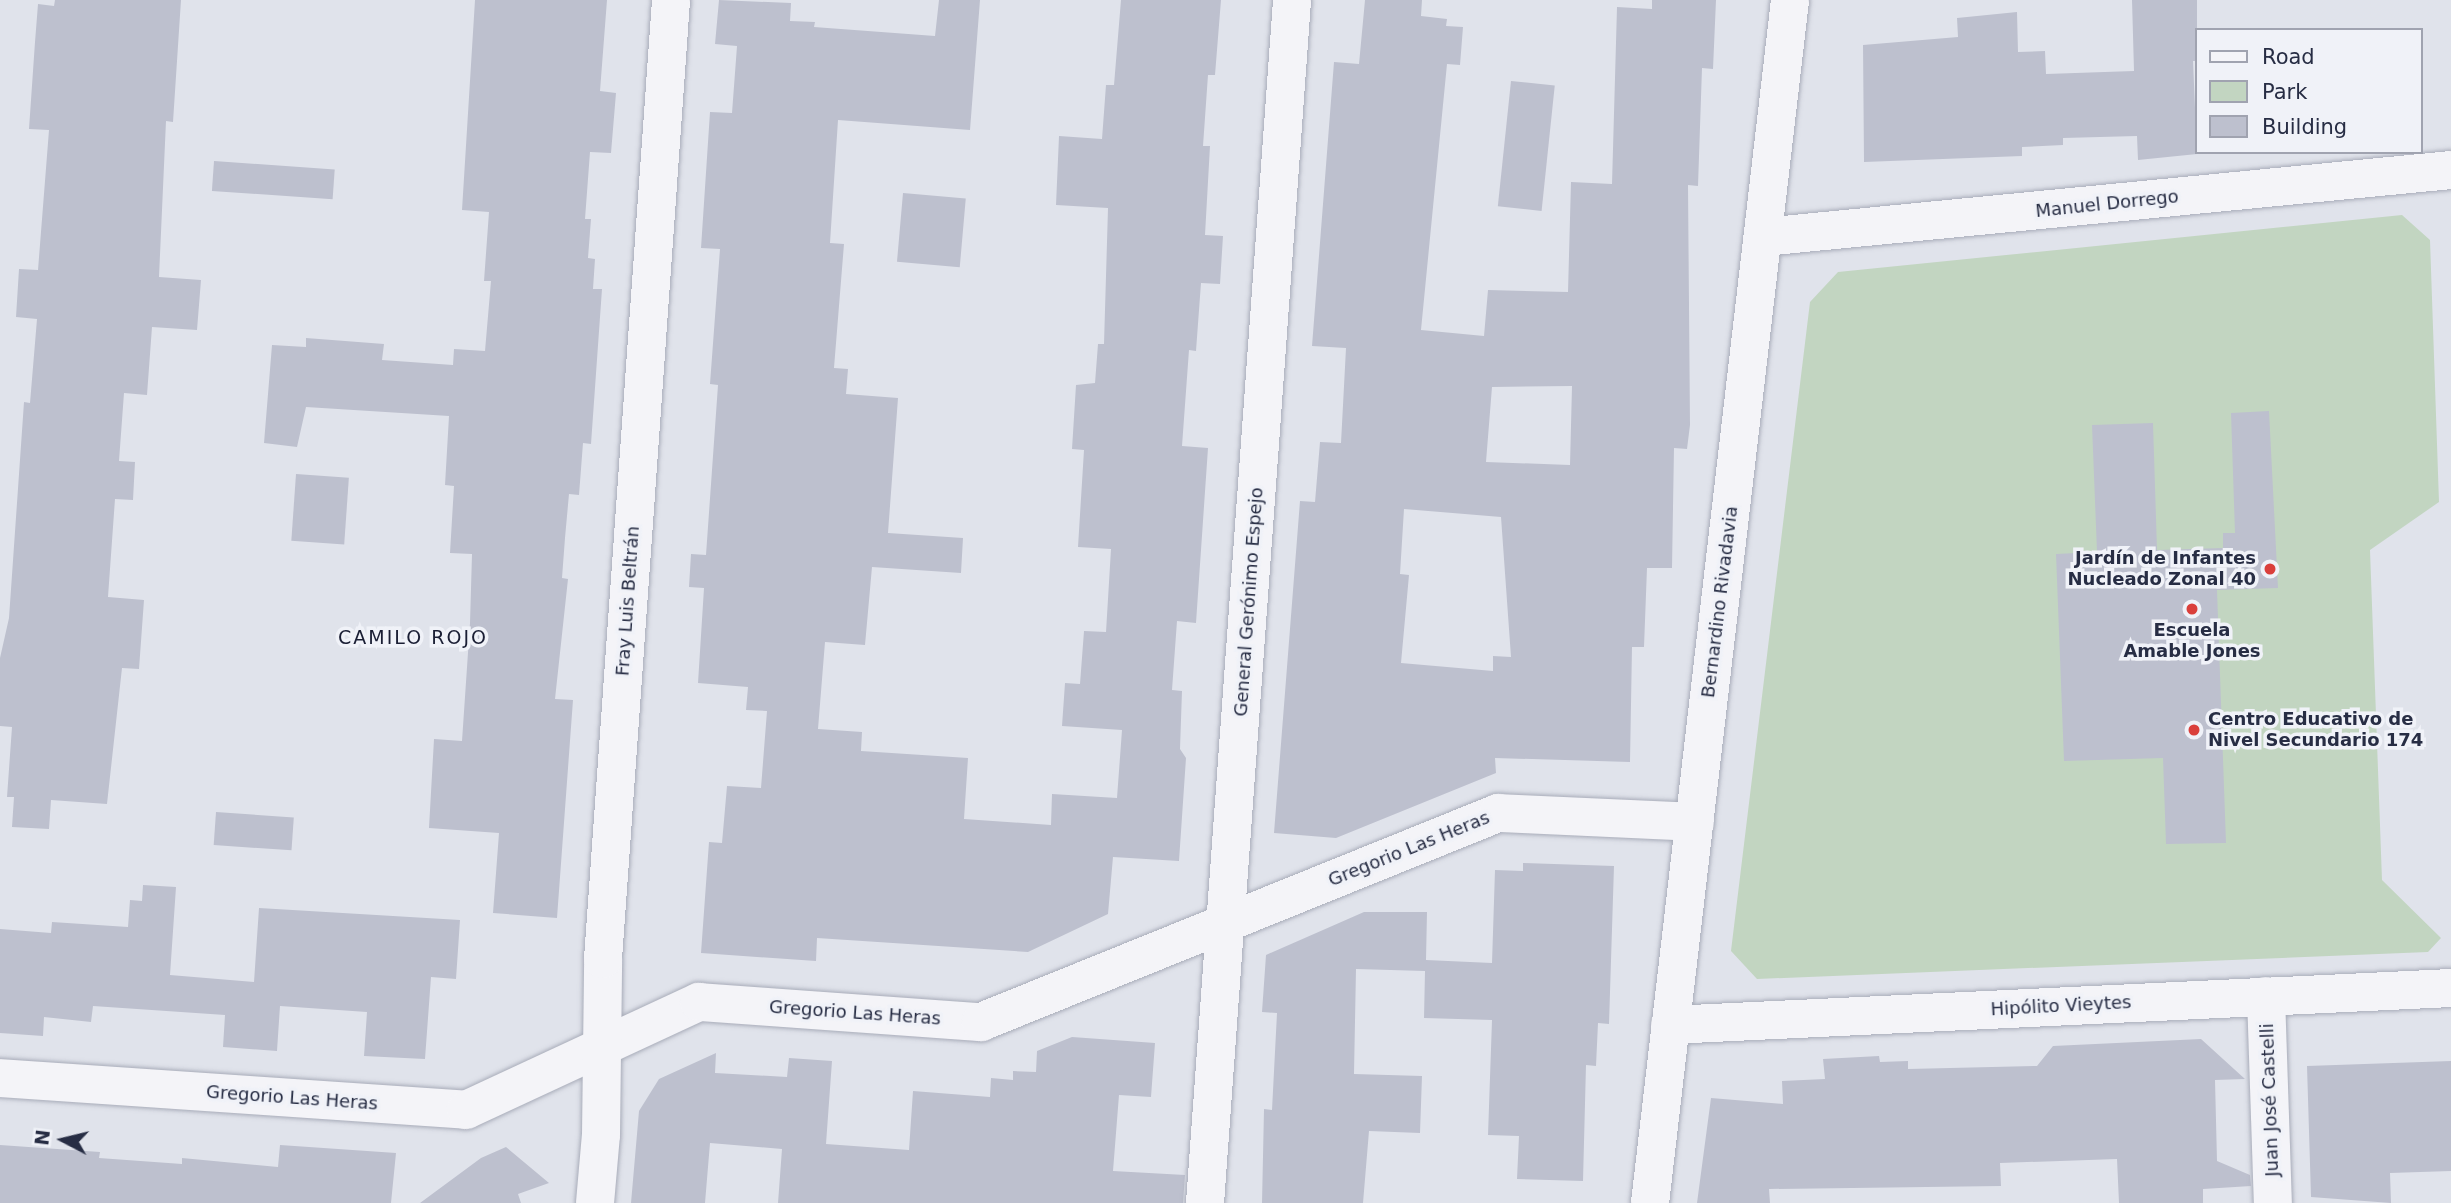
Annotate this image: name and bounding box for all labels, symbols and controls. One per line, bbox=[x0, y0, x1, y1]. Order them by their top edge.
legend bbox=[2196, 28, 2423, 154]
text: Road bbox=[2262, 45, 2315, 69]
text: Park bbox=[2262, 80, 2307, 104]
text: Building bbox=[2262, 115, 2347, 139]
street label: Manuel Dorrego bbox=[2034, 186, 2180, 222]
street label: General Gerónimo Espejo bbox=[1230, 487, 1268, 717]
street label: Bernardino Rivadavia bbox=[1698, 505, 1742, 699]
street label: Fray Luis Beltrán bbox=[612, 525, 644, 677]
place label: Jardín de Infantes Nucleado Zonal 40 bbox=[2068, 548, 2256, 590]
marker: Jardín de Infantes Nucleado Zonal 40 bbox=[2262, 561, 2278, 577]
marker: Escuela Amable Jones bbox=[2184, 601, 2200, 617]
place label: Escuela Amable Jones bbox=[2123, 620, 2261, 662]
district label: CAMILO ROJO bbox=[339, 627, 487, 649]
place label: Centro Educativo de Nivel Secundario 174 bbox=[2208, 709, 2423, 752]
marker: Centro Educativo de Nivel Secundario 174 bbox=[2186, 722, 2202, 738]
street label: Gregorio Las Heras bbox=[1325, 807, 1493, 891]
street label: Hipólito Vieytes bbox=[1990, 992, 2132, 1020]
street label: Gregorio Las Heras bbox=[768, 996, 942, 1030]
street label: Juan José Castelli bbox=[2257, 1023, 2283, 1177]
street label: Gregorio Las Heras bbox=[205, 1081, 379, 1115]
north arrow bbox=[28, 1105, 98, 1175]
text: N bbox=[30, 1128, 54, 1147]

